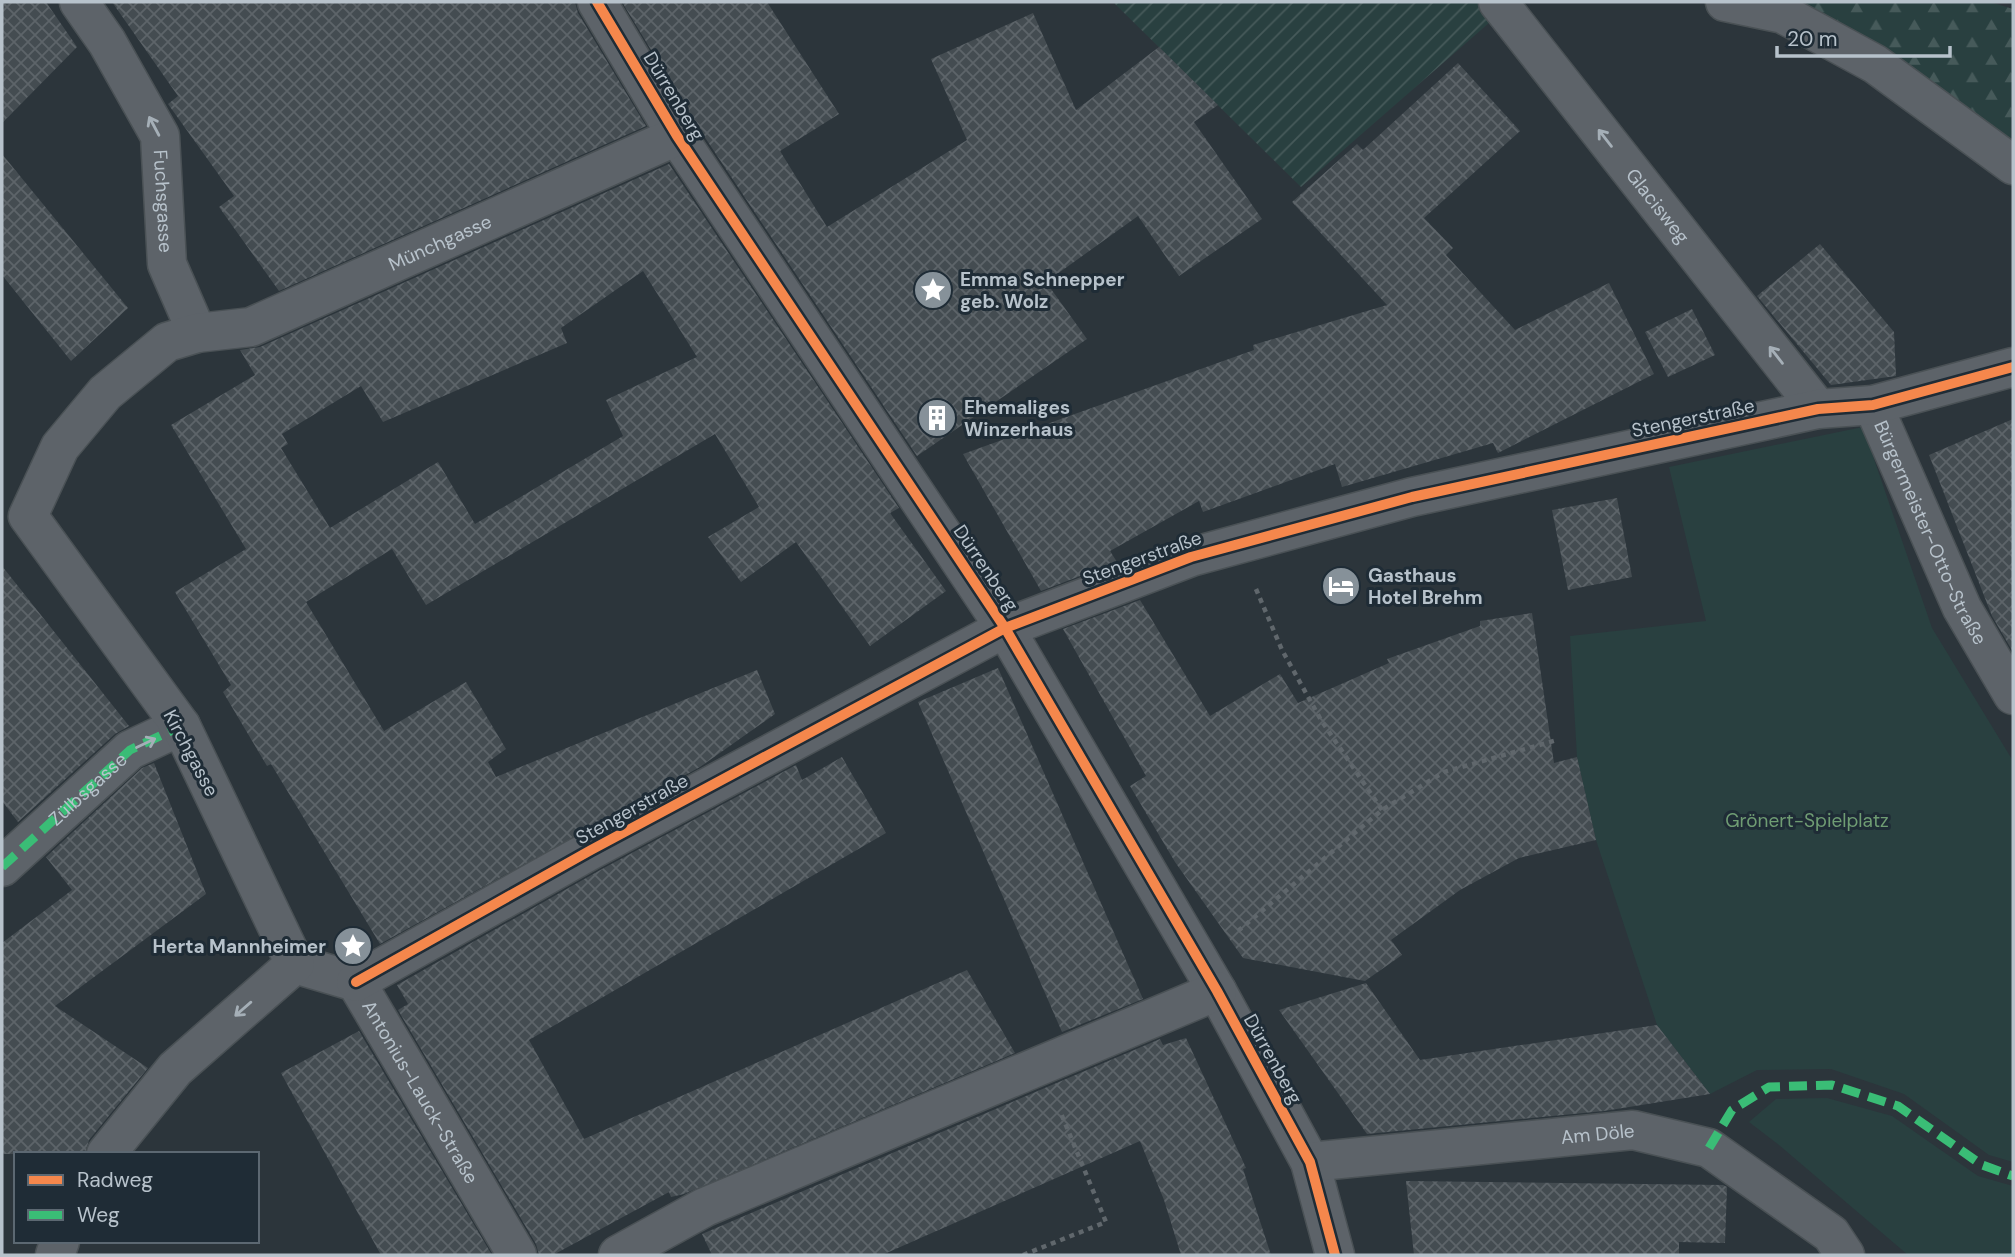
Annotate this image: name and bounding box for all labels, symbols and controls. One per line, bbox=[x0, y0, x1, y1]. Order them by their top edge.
scale bar bbox=[1777, 14, 1950, 58]
text: 20 m bbox=[1787, 25, 1838, 53]
street label: Dürrenberg bbox=[638, 47, 711, 145]
one-way arrow bbox=[147, 116, 160, 137]
one-way arrow bbox=[1598, 129, 1613, 148]
street label: Fuchsgasse bbox=[148, 149, 179, 253]
street label: Glacisweg bbox=[1621, 163, 1696, 249]
street label: Münchgasse bbox=[384, 208, 495, 276]
place label: Emma Schnepper geb. Wolz bbox=[960, 267, 1125, 314]
place icon: Emma Schnepper geb. Wolz bbox=[912, 269, 954, 311]
one-way arrow bbox=[1769, 347, 1784, 365]
street label: Stengerstraße bbox=[1629, 393, 1757, 443]
place label: Ehemaliges Winzerhaus bbox=[964, 395, 1073, 442]
building icon: Ehemaliges Winzerhaus bbox=[916, 397, 958, 439]
street label: Bürgermeister-Otto-Straße bbox=[1869, 417, 1993, 649]
street label: Dürrenberg bbox=[948, 520, 1024, 617]
street label: Stengerstraße bbox=[1079, 525, 1205, 591]
place label: Gasthaus Hotel Brehm bbox=[1368, 563, 1483, 610]
hotel icon: Gasthaus Hotel Brehm bbox=[1320, 565, 1362, 607]
street label: Kirchgasse bbox=[158, 705, 224, 801]
one-way arrow bbox=[135, 735, 156, 749]
street label: Zülbsgasse bbox=[43, 747, 132, 831]
street label: Stengerstraße bbox=[571, 768, 693, 850]
park label: Grönert-Spielplatz bbox=[1725, 808, 1889, 833]
place icon: Herta Mannheimer bbox=[332, 925, 374, 967]
place label: Herta Mannheimer bbox=[153, 934, 326, 959]
street label: Antonius-Lauck-Straße bbox=[357, 995, 485, 1188]
one-way arrow bbox=[235, 1001, 253, 1017]
street label: Dürrenberg bbox=[1238, 1009, 1308, 1109]
street label: Am Döle bbox=[1560, 1117, 1636, 1150]
legend bbox=[14, 1152, 259, 1243]
text: Radweg bbox=[77, 1166, 153, 1194]
text: Weg bbox=[77, 1201, 120, 1229]

